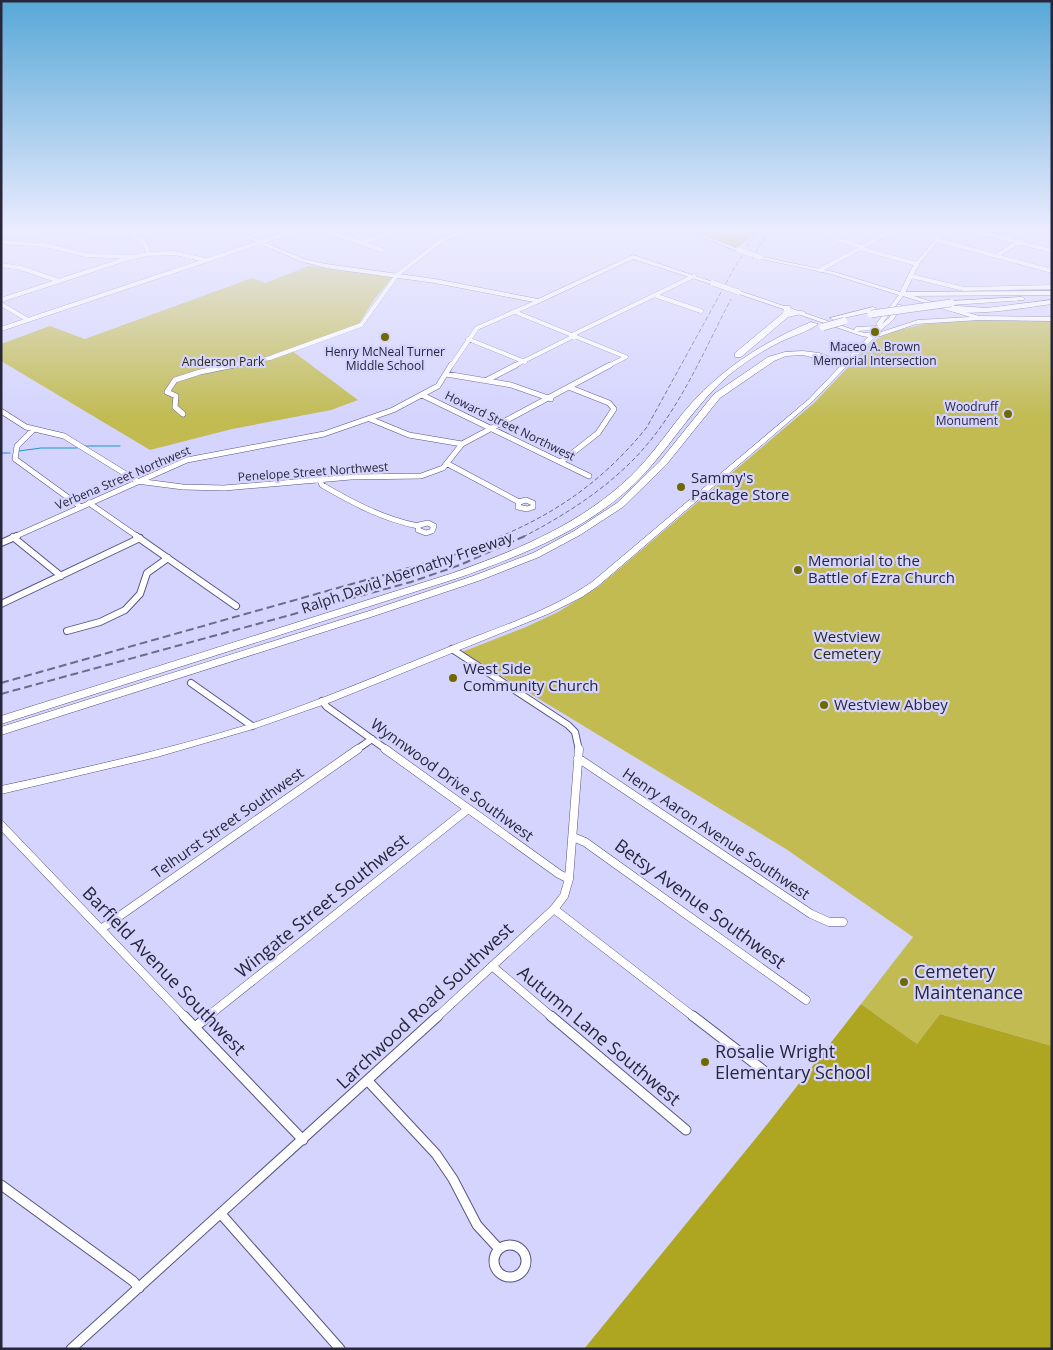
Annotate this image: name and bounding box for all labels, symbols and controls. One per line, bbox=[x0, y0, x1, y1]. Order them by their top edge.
marker: Maceo A. Brown Memorial Intersection bbox=[869, 326, 881, 338]
marker: Henry McNeal Turner Middle School bbox=[379, 331, 391, 343]
place label: Maceo A. Brown Memorial Intersection bbox=[813, 338, 937, 369]
place label: Henry McNeal Turner Middle School bbox=[325, 343, 445, 374]
park label: Anderson Park bbox=[182, 353, 265, 370]
street label: Howard Street Northwest bbox=[442, 387, 578, 465]
place label: Woodruff Monument bbox=[936, 398, 999, 429]
marker: Woodruff Monument bbox=[1002, 408, 1014, 420]
street label: Verbena Street Northwest bbox=[53, 441, 193, 514]
street label: Penelope Street Northwest bbox=[237, 458, 389, 485]
place label: Sammy's Package Store bbox=[691, 467, 789, 504]
marker: Sammy's Package Store bbox=[675, 481, 687, 493]
street label: Ralph David Abernathy Freeway bbox=[298, 526, 515, 618]
place label: Memorial to the Battle of Ezra Church bbox=[808, 550, 955, 587]
marker: Memorial to the Battle of Ezra Church bbox=[792, 564, 804, 576]
park label: Westview Cemetery bbox=[813, 626, 881, 663]
place label: West Side Community Church bbox=[463, 658, 599, 695]
marker: West Side Community Church bbox=[447, 672, 459, 684]
place label: Westview Abbey bbox=[834, 694, 948, 714]
marker: Westview Abbey bbox=[818, 699, 830, 711]
street label: Wynnwood Drive Southwest bbox=[367, 713, 538, 845]
street label: Telhurst Street Southwest bbox=[148, 762, 307, 882]
street label: Henry Aaron Avenue Southwest bbox=[619, 763, 814, 904]
street label: Wingate Street Southwest bbox=[230, 828, 413, 983]
street label: Betsy Avenue Southwest bbox=[610, 833, 791, 973]
street label: Barfield Avenue Southwest bbox=[78, 881, 252, 1060]
street label: Larchwood Road Southwest bbox=[331, 917, 518, 1094]
place label: Cemetery Maintenance bbox=[914, 959, 1023, 1004]
street label: Autumn Lane Southwest bbox=[513, 960, 686, 1111]
marker: Cemetery Maintenance bbox=[898, 976, 910, 988]
place label: Rosalie Wright Elementary School bbox=[715, 1039, 871, 1084]
marker: Rosalie Wright Elementary School bbox=[699, 1056, 711, 1068]

